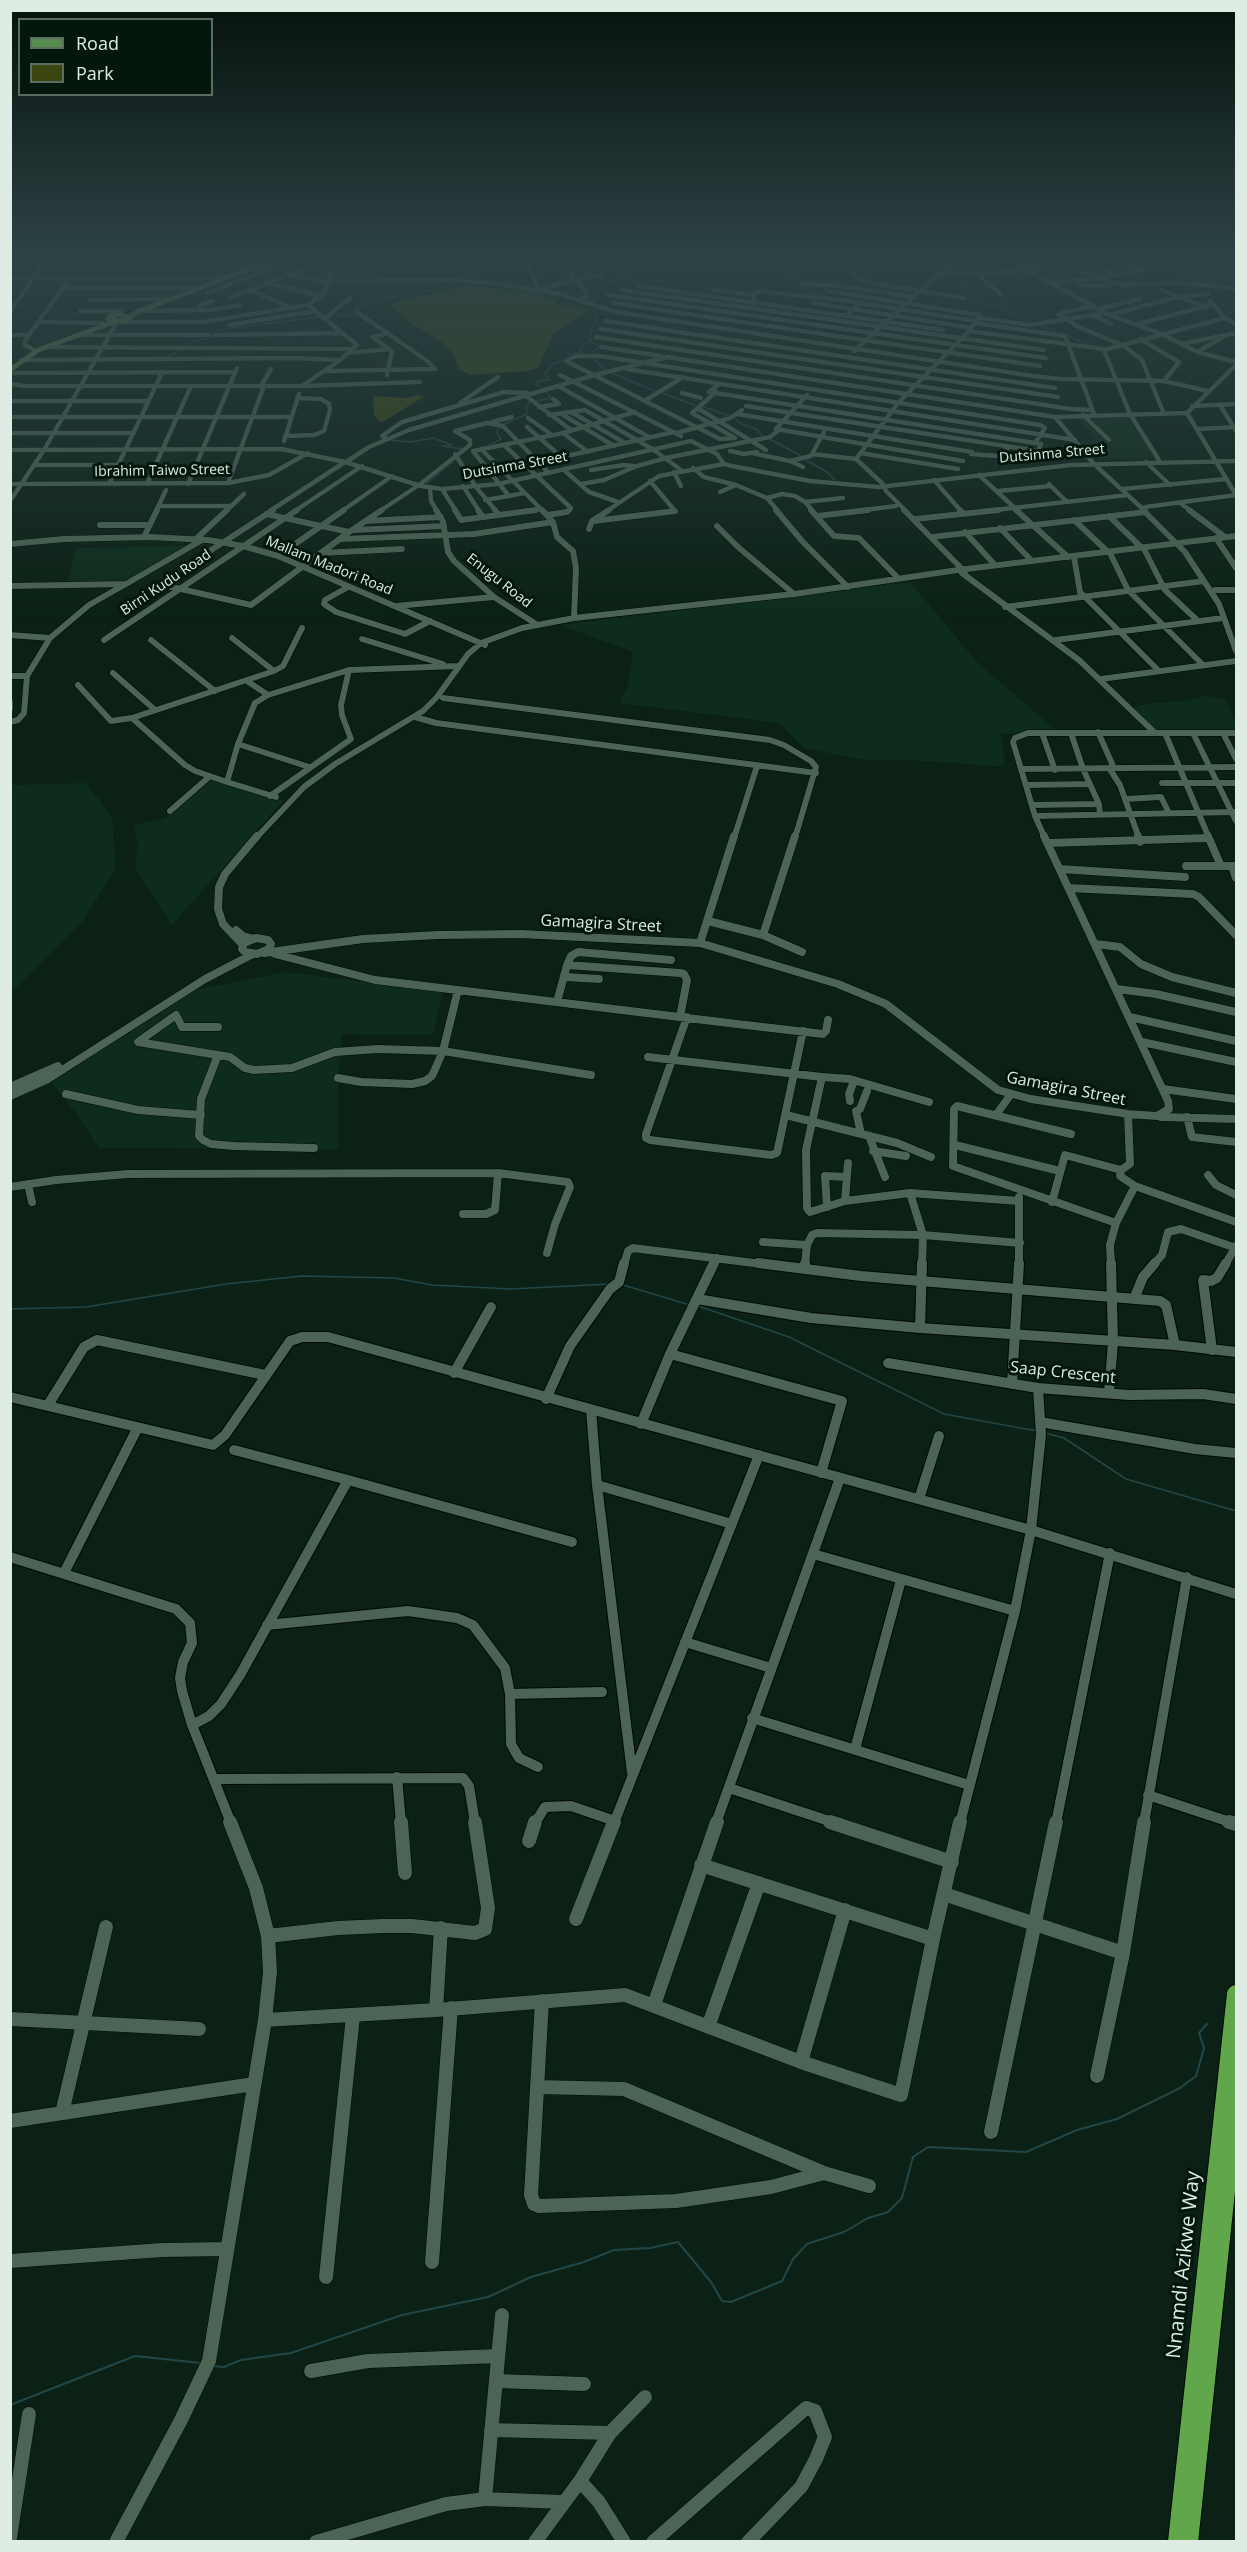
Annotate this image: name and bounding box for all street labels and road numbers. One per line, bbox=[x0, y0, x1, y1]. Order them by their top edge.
street label: Dutsinma Street bbox=[998, 441, 1106, 467]
street label: Dutsinma Street bbox=[461, 449, 569, 483]
street label: Ibrahim Taiwo Street bbox=[94, 461, 230, 481]
street label: Mallam Madori Road bbox=[263, 533, 395, 599]
street label: Birni Kudu Road bbox=[118, 547, 214, 619]
street label: Enugu Road bbox=[463, 550, 535, 612]
street label: Gamagira Street bbox=[540, 911, 662, 937]
street label: Gamagira Street bbox=[1005, 1068, 1127, 1110]
street label: Saap Crescent bbox=[1009, 1358, 1117, 1388]
street label: Nnamdi Azikwe Way bbox=[1162, 2170, 1206, 2360]

